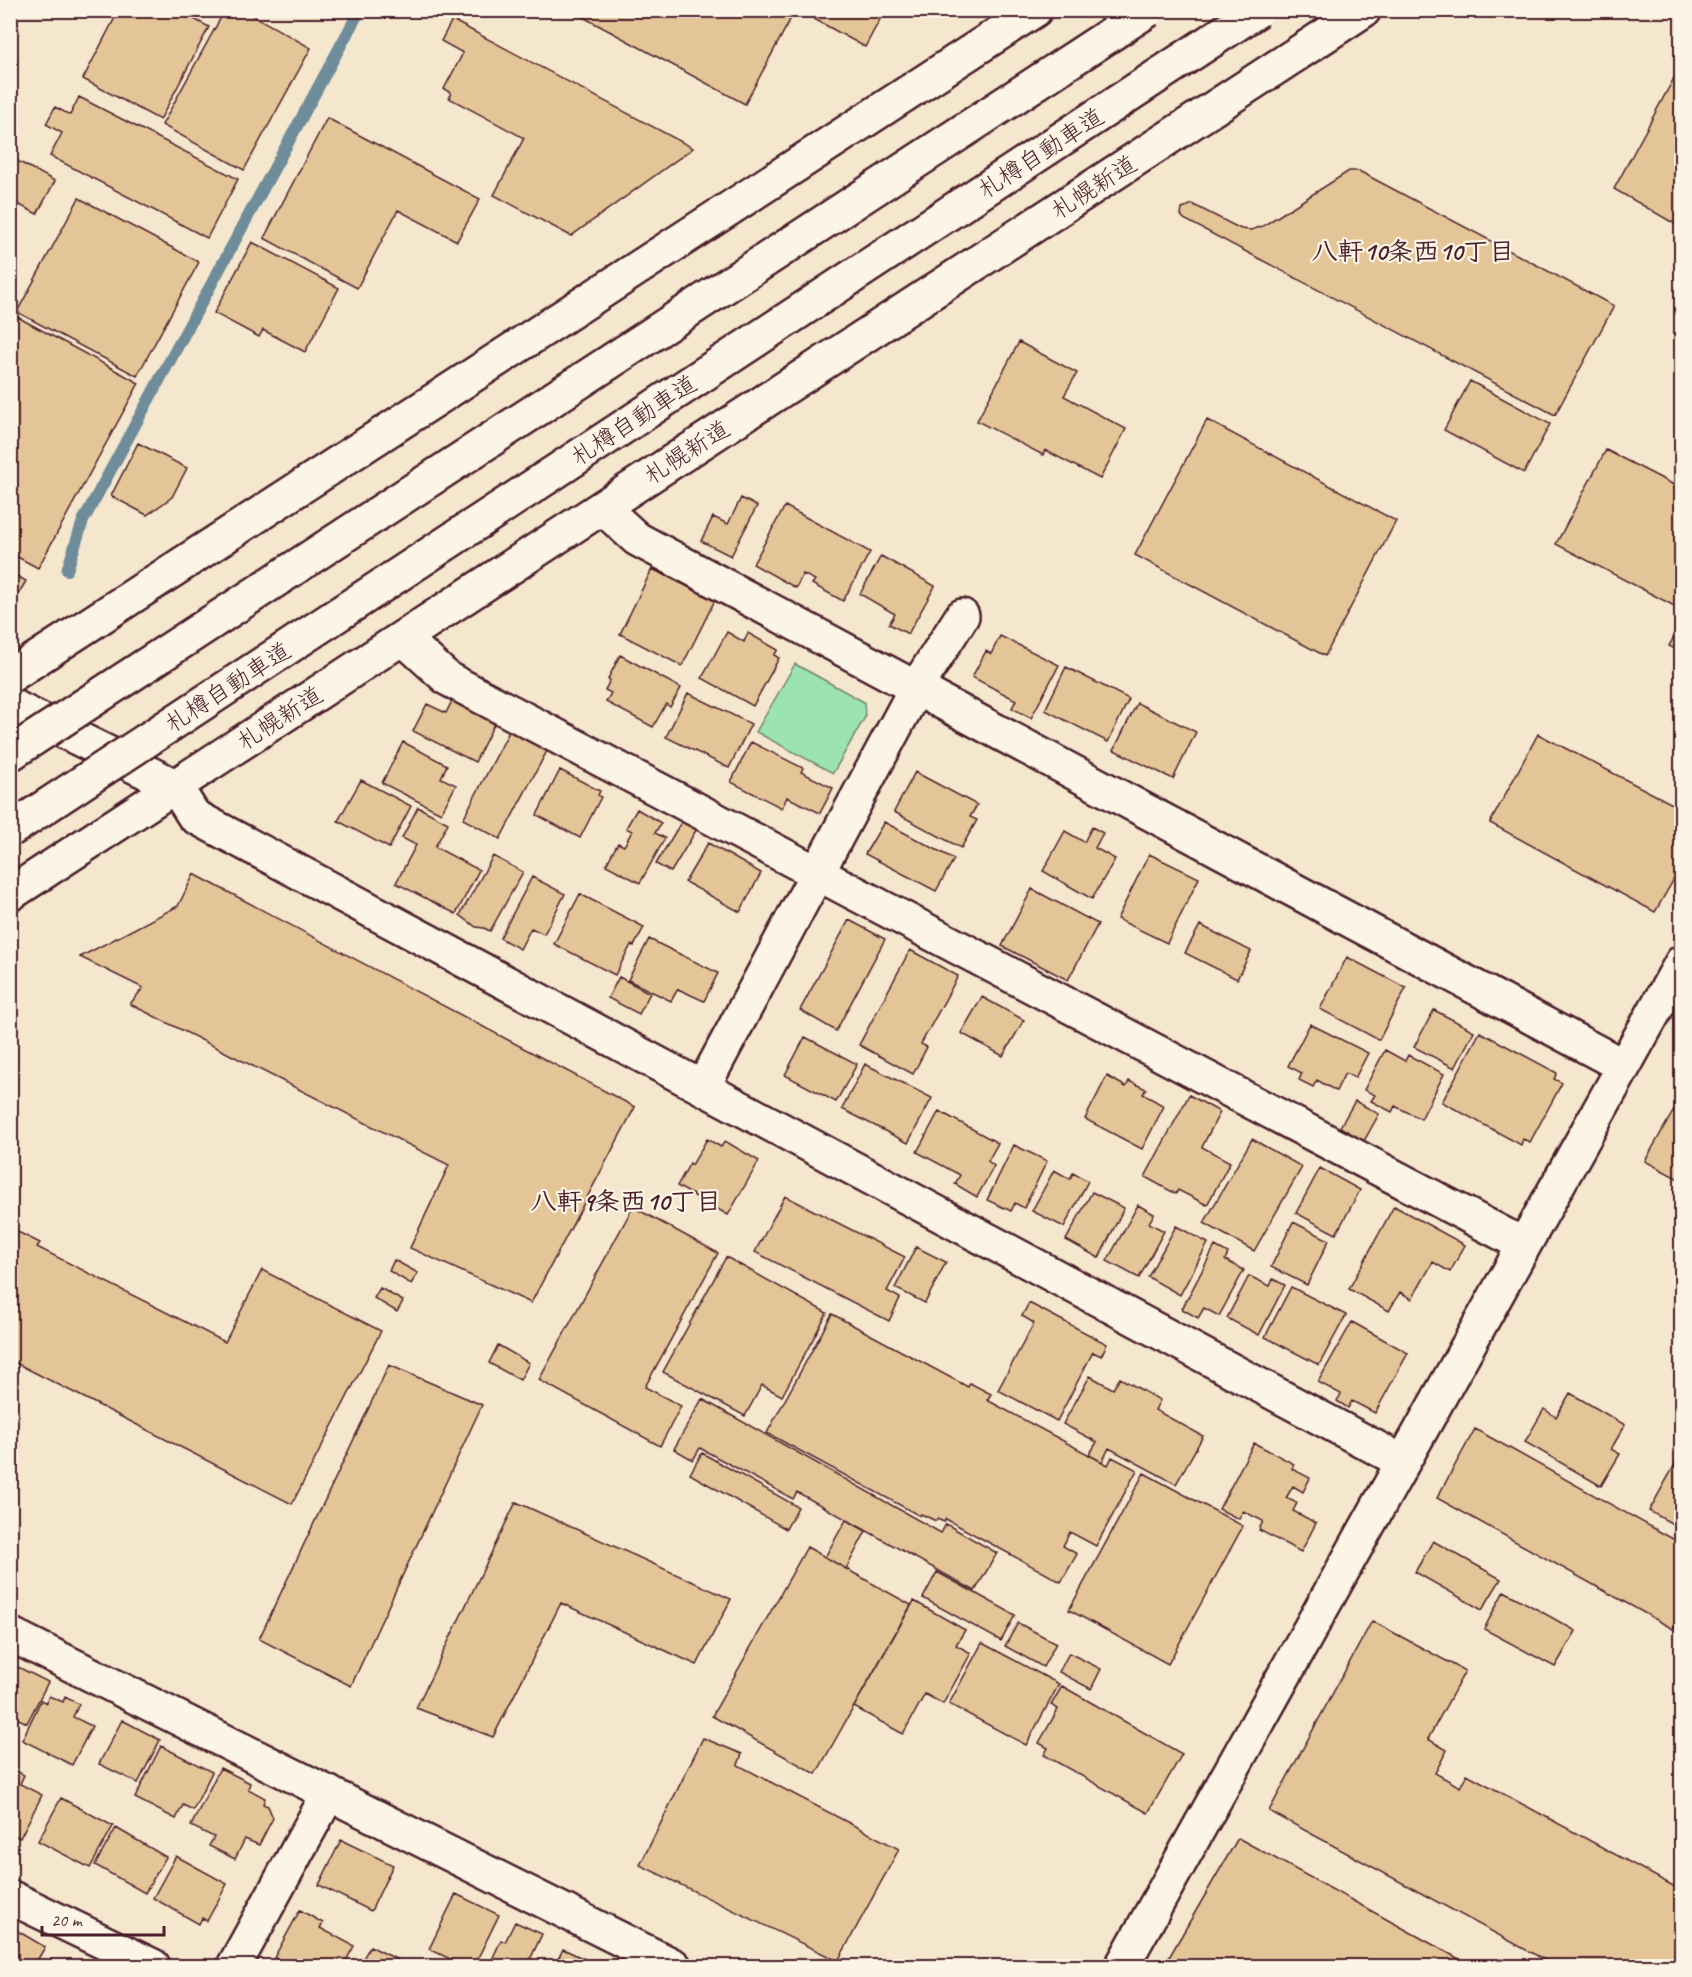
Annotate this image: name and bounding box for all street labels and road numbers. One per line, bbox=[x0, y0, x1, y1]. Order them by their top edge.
street label: 札樽自動車道 bbox=[972, 101, 1110, 205]
street label: 札幌新道 bbox=[1046, 148, 1142, 226]
street label: 札樽自動車道 bbox=[565, 368, 703, 472]
street label: 札幌新道 bbox=[639, 413, 735, 491]
street label: 札樽自動車道 bbox=[159, 635, 297, 739]
street label: 札幌新道 bbox=[232, 679, 328, 757]

